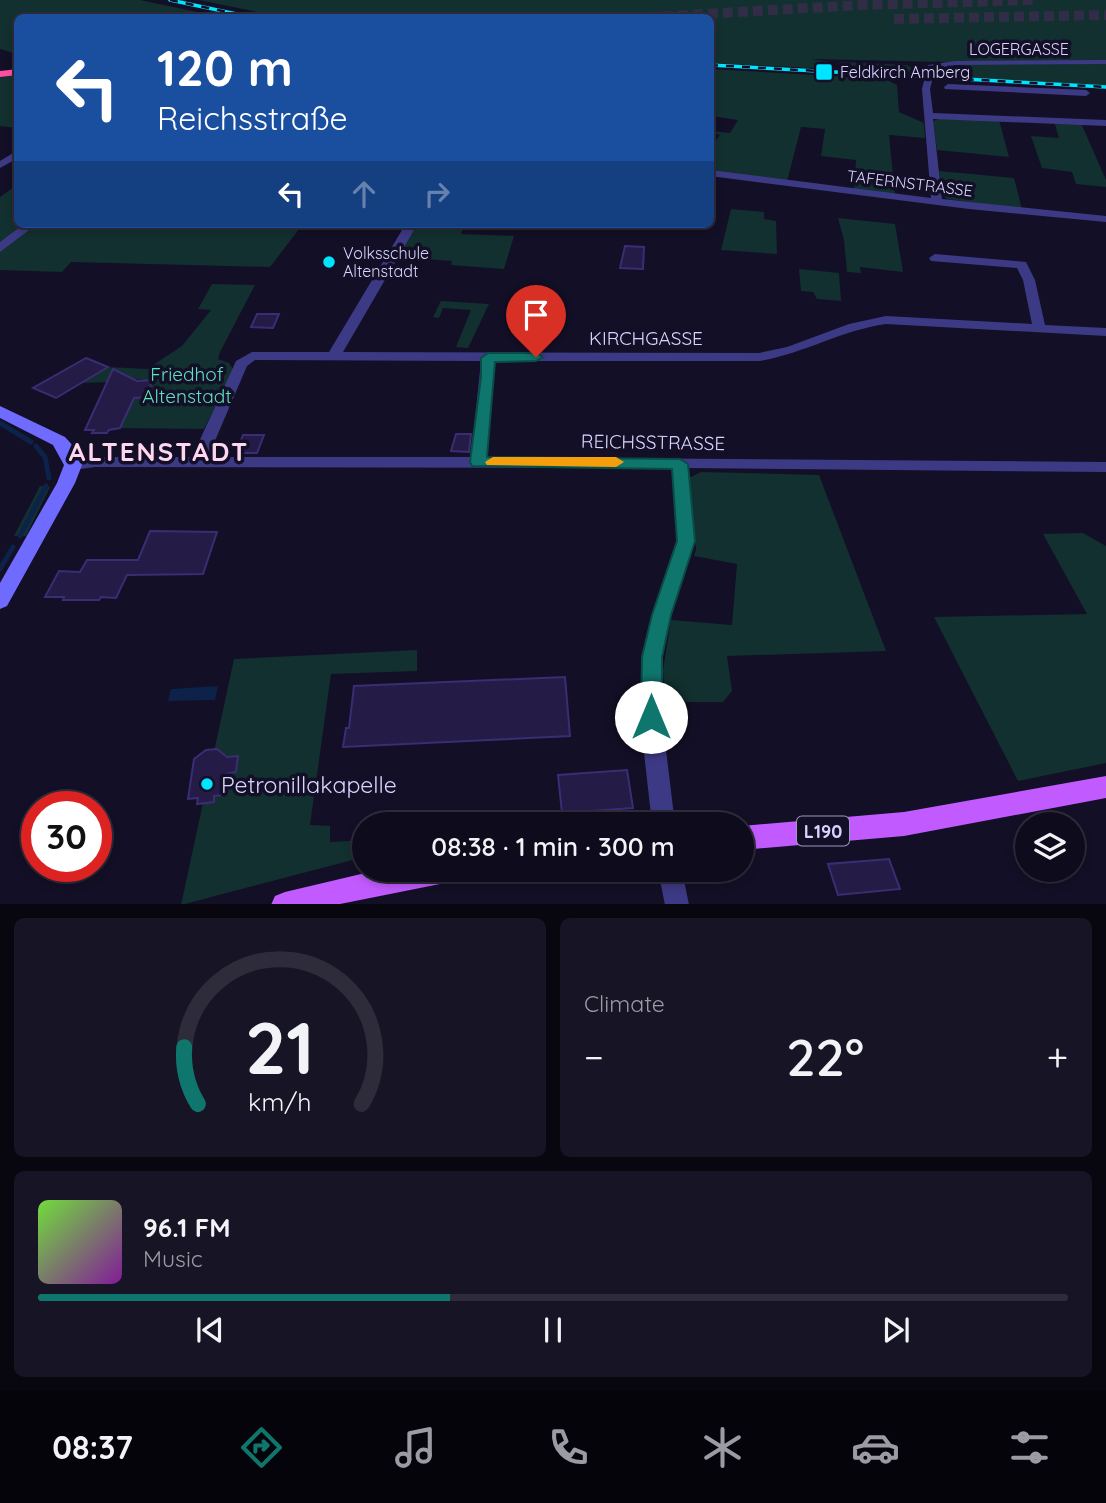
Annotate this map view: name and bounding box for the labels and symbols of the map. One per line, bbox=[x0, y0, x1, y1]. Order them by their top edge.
street label: LOGERGASSE bbox=[969, 39, 1069, 59]
marker: Feldkirch Amberg bbox=[814, 62, 834, 82]
place label: Feldkirch Amberg bbox=[840, 62, 970, 82]
street label: TAFERNSTRASSE bbox=[846, 165, 974, 201]
place label: Volksschule Altenstadt bbox=[343, 243, 429, 281]
marker: Volksschule Altenstadt bbox=[321, 254, 337, 270]
pin bbox=[506, 285, 566, 357]
street label: KIRCHGASSE bbox=[589, 326, 703, 350]
park label: Friedhof Altenstadt bbox=[142, 362, 232, 408]
street label: REICHSSTRASSE bbox=[581, 429, 725, 455]
district label: ALTENSTADT bbox=[69, 435, 249, 468]
position arrow bbox=[614, 680, 688, 754]
place label: Petronillakapelle bbox=[221, 770, 397, 799]
marker: Petronillakapelle bbox=[199, 776, 215, 792]
speed limit sign: 30 bbox=[21, 791, 112, 882]
road number: L190 bbox=[797, 816, 849, 846]

